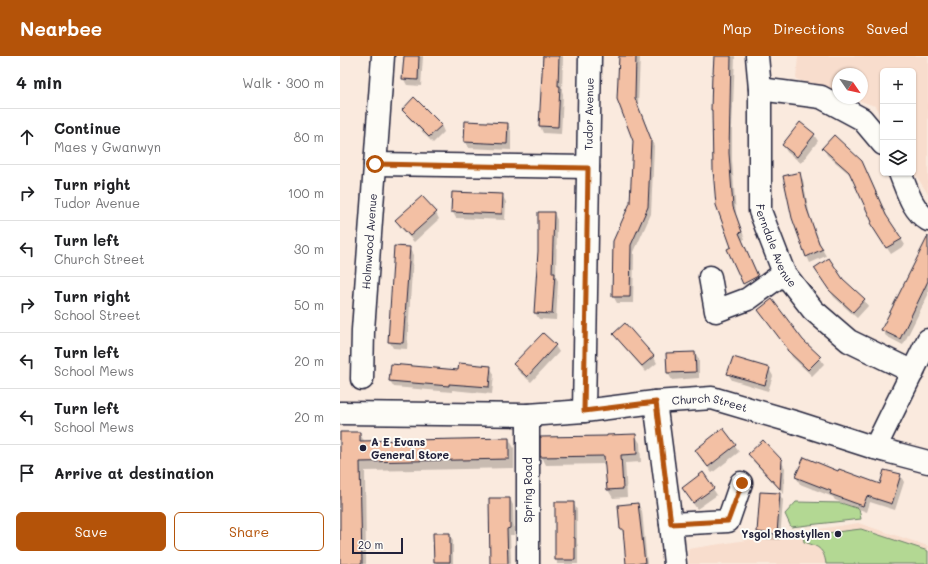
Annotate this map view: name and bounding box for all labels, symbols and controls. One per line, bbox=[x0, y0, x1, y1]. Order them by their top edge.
text: Nearbee bbox=[20, 16, 102, 41]
text: Map bbox=[723, 19, 751, 38]
text: Directions bbox=[773, 19, 844, 38]
text: Saved bbox=[866, 19, 908, 38]
north arrow bbox=[832, 68, 868, 104]
map controls bbox=[880, 68, 916, 176]
button: + bbox=[880, 68, 916, 104]
text: 4 min bbox=[16, 71, 62, 93]
text: Walk · 300 m bbox=[242, 74, 324, 91]
street label: Tudor Avenue bbox=[580, 77, 597, 151]
button: − bbox=[880, 104, 916, 140]
text: Continue bbox=[54, 118, 121, 138]
icon: ahead bbox=[16, 126, 38, 148]
text: 80 m bbox=[294, 128, 324, 145]
text: Maes y Gwanwyn bbox=[54, 138, 161, 155]
button: layers bbox=[880, 140, 916, 176]
route start bbox=[366, 155, 384, 173]
text: Turn right bbox=[54, 174, 131, 194]
icon: right bbox=[16, 182, 38, 204]
text: 100 m bbox=[288, 184, 324, 201]
street label: Holmwood Avenue bbox=[358, 193, 380, 290]
text: Tudor Avenue bbox=[54, 194, 140, 211]
street label: Ferndale Avenue bbox=[753, 204, 800, 290]
text: Turn left bbox=[54, 230, 119, 250]
icon: left bbox=[16, 238, 38, 260]
text: 30 m bbox=[294, 240, 324, 257]
text: Church Street bbox=[54, 250, 145, 267]
text: Turn right bbox=[54, 286, 131, 306]
icon: right bbox=[16, 294, 38, 316]
text: 50 m bbox=[294, 296, 324, 313]
text: School Street bbox=[54, 306, 141, 323]
text: Turn left bbox=[54, 342, 119, 362]
icon: left bbox=[16, 350, 38, 372]
text: 20 m bbox=[294, 352, 324, 369]
text: School Mews bbox=[54, 362, 134, 379]
street label: Church Street bbox=[671, 390, 750, 415]
text: Turn left bbox=[54, 398, 119, 418]
icon: left bbox=[16, 406, 38, 428]
text: 20 m bbox=[294, 408, 324, 425]
text: School Mews bbox=[54, 418, 134, 435]
place label: A E Evans General Store bbox=[371, 434, 449, 462]
marker: A E Evans General Store bbox=[358, 443, 368, 453]
street label: Spring Road bbox=[520, 457, 535, 523]
icon: arrive bbox=[16, 462, 38, 484]
text: Arrive at destination bbox=[54, 463, 214, 483]
route end bbox=[733, 474, 751, 492]
button: Save bbox=[16, 512, 166, 551]
button: Share bbox=[174, 512, 324, 551]
place label: Ysgol Rhostyllen bbox=[741, 526, 830, 541]
marker: Ysgol Rhostyllen bbox=[833, 529, 843, 539]
scale bar bbox=[352, 536, 403, 555]
text: 20 m bbox=[358, 537, 383, 552]

